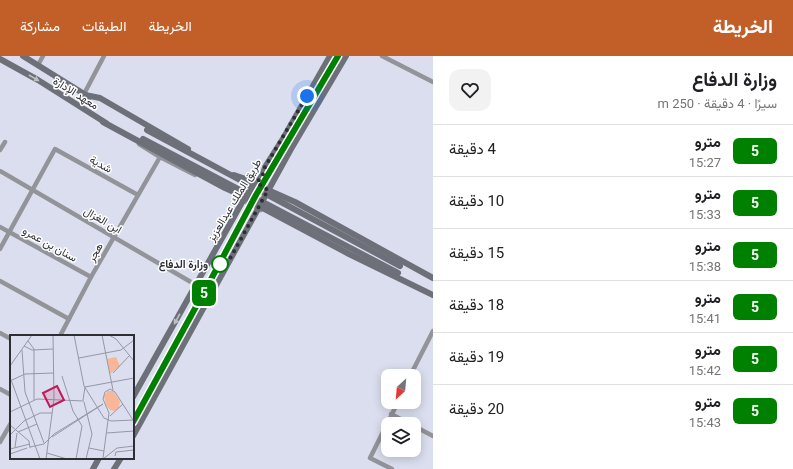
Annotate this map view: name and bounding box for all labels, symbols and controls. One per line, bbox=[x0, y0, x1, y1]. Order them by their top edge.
text: الخريطة bbox=[713, 15, 773, 38]
text: مشاركة bbox=[20, 18, 60, 34]
text: الطبقات bbox=[82, 18, 126, 34]
text: الخريطة bbox=[148, 18, 192, 34]
text: وزارة الدفاع bbox=[692, 68, 777, 91]
button: heart bbox=[449, 69, 491, 111]
street label: معهد الإدارة bbox=[51, 74, 101, 112]
one-way arrow bbox=[28, 75, 40, 82]
your location bbox=[297, 86, 317, 106]
text: سيرًا · 4 دقيقة · 250 m bbox=[658, 96, 777, 111]
text: مترو bbox=[695, 133, 721, 151]
text: 4 دقيقة bbox=[449, 140, 496, 158]
text: 5 bbox=[751, 143, 759, 159]
street label: شدية bbox=[87, 153, 115, 176]
text: 15:27 bbox=[689, 155, 721, 170]
street label: طريق الملك عبدالعزيز bbox=[204, 157, 264, 245]
text: مترو bbox=[695, 185, 721, 203]
text: 10 دقيقة bbox=[449, 192, 504, 210]
text: 5 bbox=[751, 195, 759, 211]
street label: ابن الغزال bbox=[82, 204, 124, 236]
text: 15:33 bbox=[689, 207, 721, 222]
street label: سنان بن عمرو bbox=[20, 224, 80, 265]
text: مترو bbox=[695, 237, 721, 255]
street label: هجر bbox=[84, 240, 106, 265]
text: 15 دقيقة bbox=[449, 244, 504, 262]
text: 5 bbox=[751, 247, 759, 263]
marker: وزارة الدفاع bbox=[211, 255, 229, 273]
place label: وزارة الدفاع bbox=[159, 258, 208, 272]
text: 15:38 bbox=[689, 259, 721, 274]
line badge: 5 bbox=[191, 280, 217, 306]
text: 5 bbox=[200, 285, 208, 301]
text: مترو bbox=[695, 289, 721, 307]
text: 18 دقيقة bbox=[449, 296, 504, 314]
text: 5 bbox=[751, 299, 759, 315]
text: 15:41 bbox=[689, 311, 721, 326]
one-way arrow bbox=[173, 313, 180, 325]
inset map bbox=[10, 335, 134, 459]
text: مترو bbox=[695, 341, 721, 359]
text: 19 دقيقة bbox=[449, 348, 504, 366]
text: 5 bbox=[751, 351, 759, 367]
text: 15:42 bbox=[689, 363, 721, 378]
north arrow bbox=[381, 369, 421, 409]
map controls bbox=[381, 369, 421, 457]
text: مترو bbox=[695, 393, 721, 411]
text: 20 دقيقة bbox=[449, 400, 504, 418]
text: 5 bbox=[751, 403, 759, 419]
text: 15:43 bbox=[689, 415, 721, 430]
button: layers bbox=[381, 417, 421, 457]

